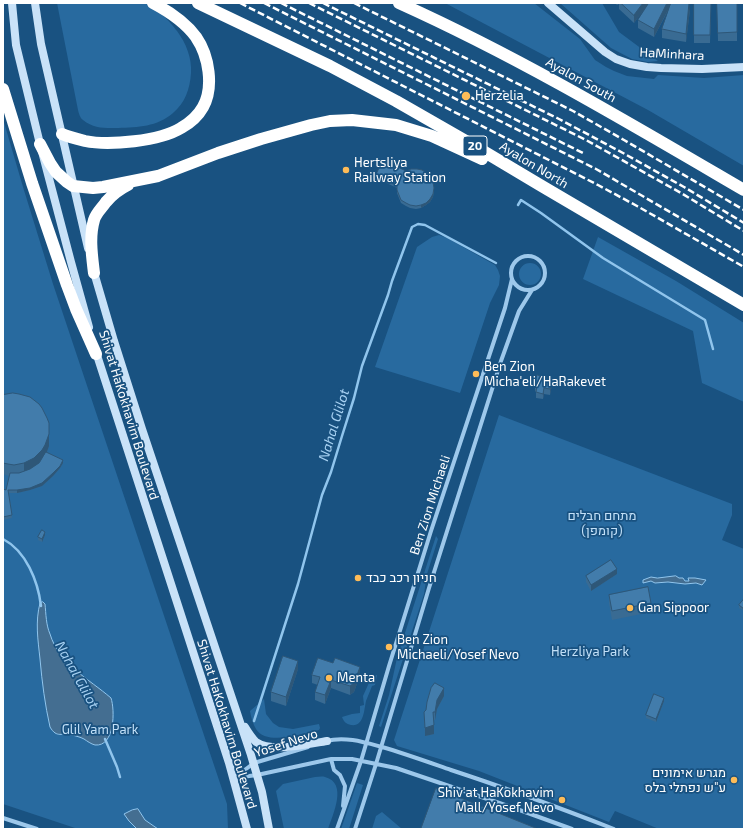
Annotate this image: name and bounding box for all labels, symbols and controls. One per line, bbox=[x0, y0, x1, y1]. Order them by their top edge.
street label: HaMinhara bbox=[639, 45, 705, 63]
street label: Ayalon South bbox=[543, 54, 619, 106]
place label: Herzelia bbox=[475, 88, 524, 104]
marker: Herzelia bbox=[460, 90, 472, 102]
road number: 20 bbox=[463, 136, 487, 156]
street label: Ayalon North bbox=[497, 138, 571, 192]
place label: Hertsliya Railway Station bbox=[354, 155, 446, 186]
marker: Hertsliya Railway Station bbox=[341, 165, 351, 175]
street label: Shivat HaKokhavim Boulevard bbox=[96, 328, 162, 502]
place label: Ben Zion Micha'eli/HaRakevet bbox=[484, 359, 606, 390]
marker: Ben Zion Micha'eli/HaRakevet bbox=[471, 369, 481, 379]
water label: Nahal Glilot bbox=[315, 387, 353, 463]
street label: Ben Zion Michaeli bbox=[407, 453, 453, 557]
park label: מתחם חבלים (קומפן) bbox=[567, 508, 637, 539]
place label: חניון רכב כבד bbox=[366, 570, 437, 586]
marker: חניון רכב כבד bbox=[353, 573, 363, 583]
place label: Gan Sippoor bbox=[638, 600, 709, 616]
marker: Gan Sippoor bbox=[625, 603, 635, 613]
place label: Ben Zion Michaeli/Yosef Nevo bbox=[397, 632, 519, 663]
street label: Shivat HaKokhavim Boulevard bbox=[194, 637, 260, 811]
water label: Nahal Glilot bbox=[52, 638, 102, 712]
marker: Ben Zion Michaeli/Yosef Nevo bbox=[384, 642, 394, 652]
park label: Herzliya Park bbox=[551, 644, 629, 660]
place label: Menta bbox=[337, 670, 375, 686]
marker: Menta bbox=[324, 673, 334, 683]
park label: Glil Yam Park bbox=[62, 722, 138, 738]
street label: Yosef Nevo bbox=[252, 725, 320, 761]
place label: מגרש אימונים ע"ש נפתלי בלס bbox=[644, 765, 726, 796]
marker: מגרש אימונים ע"ש נפתלי בלס bbox=[729, 775, 739, 785]
place label: Shiv'at HaKokhavim Mall/Yosef Nevo bbox=[438, 785, 554, 816]
marker: Shiv'at HaKokhavim Mall/Yosef Nevo bbox=[557, 795, 567, 805]

